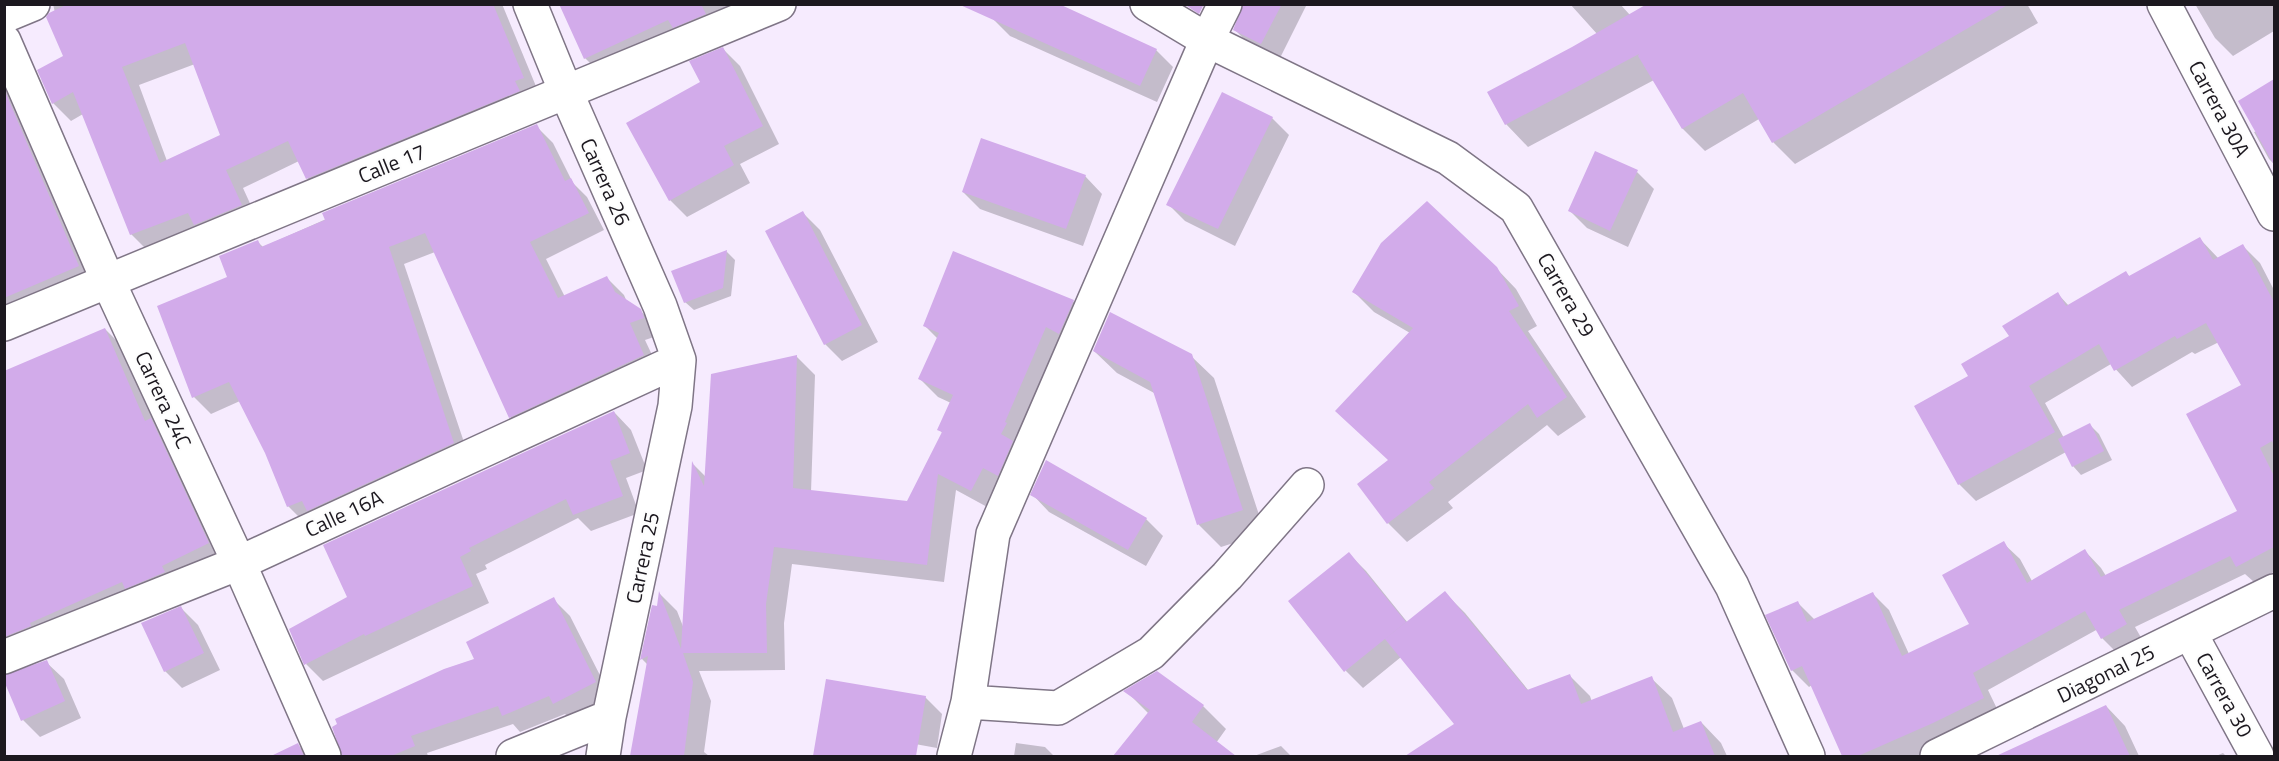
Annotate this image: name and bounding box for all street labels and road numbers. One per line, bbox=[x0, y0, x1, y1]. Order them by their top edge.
street label: Carrera 30A bbox=[2181, 55, 2259, 163]
street label: Carrera 26 bbox=[572, 133, 639, 230]
street label: Calle 17 bbox=[353, 135, 430, 191]
street label: Carrera 29 bbox=[1530, 246, 1604, 343]
street label: Carrera 24C bbox=[127, 346, 200, 454]
street label: Calle 16A bbox=[299, 481, 388, 545]
street label: Carrera 25 bbox=[617, 509, 667, 607]
street label: Diagonal 25 bbox=[2051, 636, 2160, 711]
street label: Carrera 30 bbox=[2188, 646, 2261, 743]

